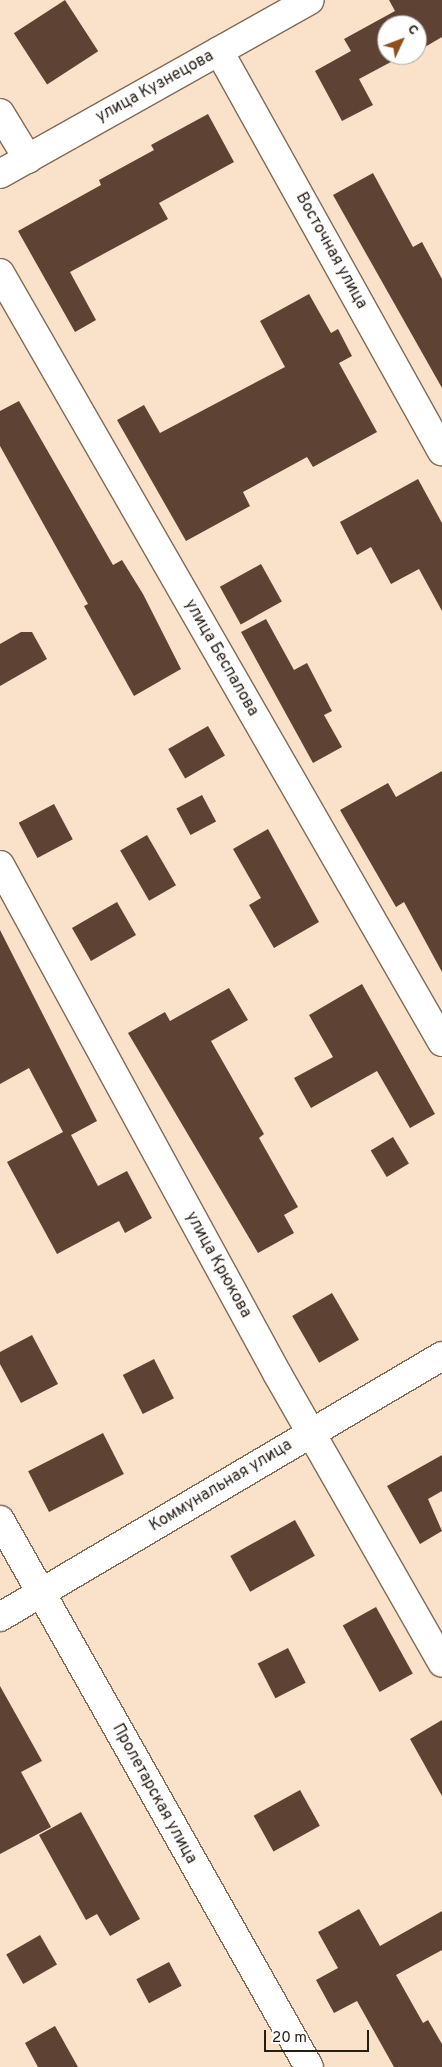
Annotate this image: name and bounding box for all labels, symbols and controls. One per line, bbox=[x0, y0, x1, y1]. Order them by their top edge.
north arrow bbox=[377, 15, 427, 65]
text: С bbox=[403, 21, 422, 39]
street label: улица Кузнецова bbox=[93, 47, 217, 127]
street label: Восточная улица bbox=[291, 189, 371, 313]
street label: улица Беспалова bbox=[180, 596, 262, 720]
street label: улица Крюкова bbox=[181, 1209, 255, 1321]
street label: Коммунальная улица bbox=[146, 1436, 296, 1536]
street label: Пролетарская улица bbox=[108, 1721, 200, 1867]
scale bar bbox=[267, 2020, 372, 2052]
text: 20 m bbox=[272, 2029, 307, 2048]

